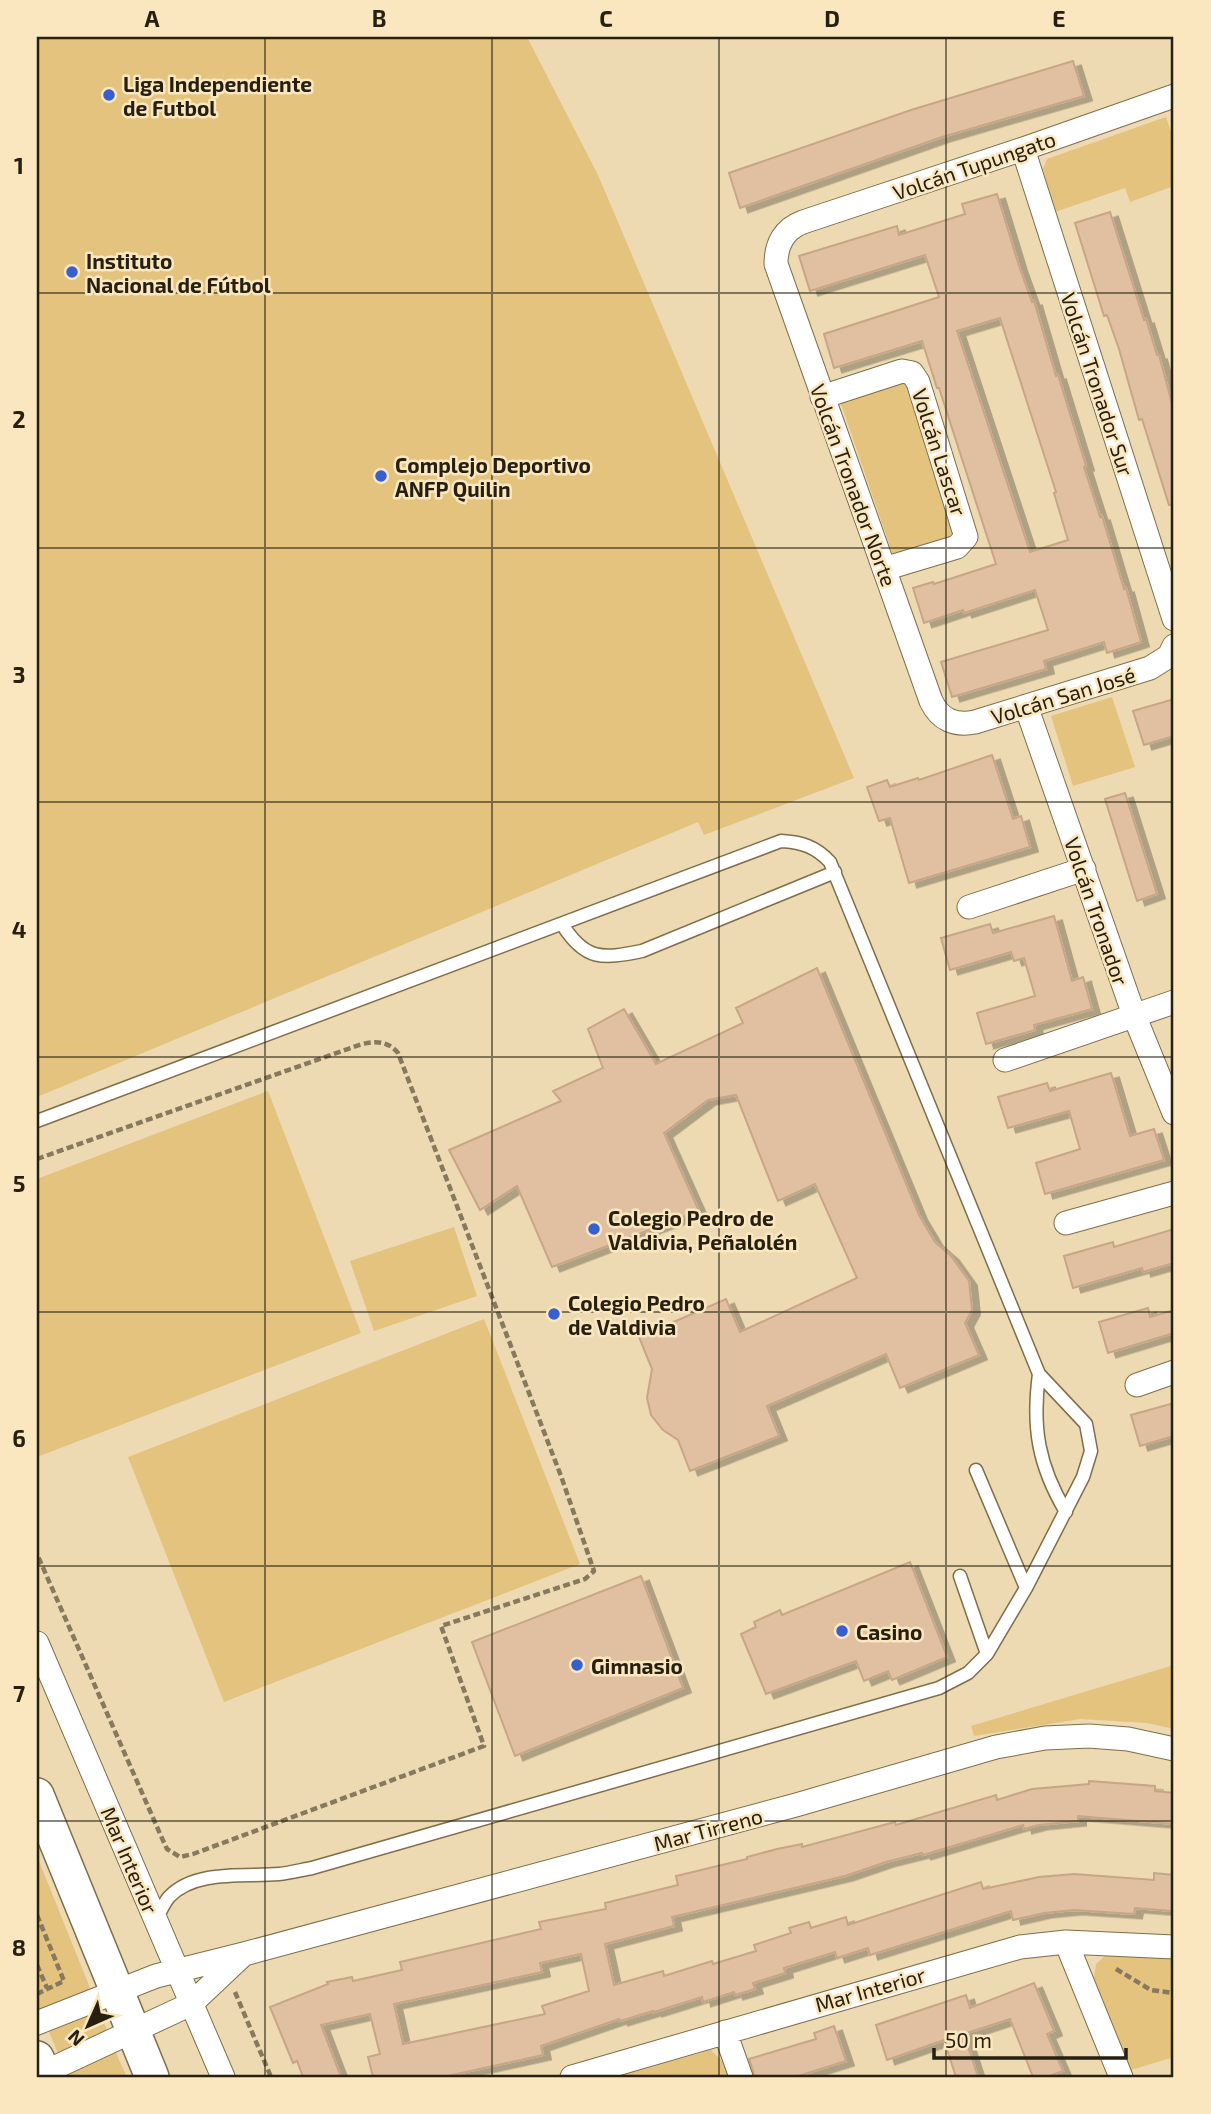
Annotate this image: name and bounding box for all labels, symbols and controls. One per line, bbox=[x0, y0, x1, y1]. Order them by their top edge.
text: A bbox=[144, 4, 160, 32]
text: B bbox=[372, 4, 386, 32]
text: C bbox=[599, 4, 613, 32]
text: D bbox=[824, 4, 840, 32]
text: E bbox=[1052, 4, 1066, 32]
place label: Liga Independiente de Futbol bbox=[123, 71, 312, 120]
marker: Liga Independiente de Futbol bbox=[101, 87, 117, 103]
street label: Volcán Tupungato bbox=[890, 125, 1058, 205]
text: 1 bbox=[14, 151, 24, 179]
place label: Instituto Nacional de Fútbol bbox=[86, 248, 271, 297]
marker: Instituto Nacional de Fútbol bbox=[64, 264, 80, 280]
street label: Volcán Tronador Sur bbox=[1057, 289, 1140, 479]
street label: Volcán Tronador Norte bbox=[806, 380, 902, 590]
street label: Volcán Lascar bbox=[908, 385, 972, 519]
text: 2 bbox=[12, 405, 26, 433]
place label: Complejo Deportivo ANFP Quilin bbox=[395, 452, 591, 502]
marker: Complejo Deportivo ANFP Quilin bbox=[373, 468, 389, 484]
text: 3 bbox=[12, 660, 26, 688]
street label: Volcán San José bbox=[988, 661, 1138, 729]
street label: Volcán Tronador bbox=[1060, 834, 1134, 989]
text: 4 bbox=[12, 915, 26, 943]
text: 5 bbox=[13, 1169, 25, 1197]
place label: Colegio Pedro de Valdivia, Peñalolén bbox=[608, 1205, 797, 1254]
marker: Colegio Pedro de Valdivia, Peñalolén bbox=[586, 1221, 602, 1237]
place label: Colegio Pedro de Valdivia bbox=[568, 1290, 705, 1339]
marker: Colegio Pedro de Valdivia bbox=[546, 1306, 562, 1322]
text: 6 bbox=[12, 1424, 26, 1452]
place label: Casino bbox=[856, 1619, 922, 1644]
marker: Casino bbox=[834, 1623, 850, 1639]
place label: Gimnasio bbox=[591, 1653, 683, 1678]
marker: Gimnasio bbox=[569, 1657, 585, 1673]
text: 7 bbox=[13, 1679, 25, 1707]
street label: Mar Tirreno bbox=[651, 1802, 765, 1856]
street label: Mar Interior bbox=[96, 1803, 164, 1918]
text: 8 bbox=[12, 1933, 26, 1961]
street label: Mar Interior bbox=[812, 1961, 929, 2017]
north arrow bbox=[52, 1992, 122, 2062]
scale bar bbox=[934, 2016, 1127, 2060]
text: N bbox=[63, 2025, 89, 2051]
text: 50 m bbox=[945, 2027, 992, 2052]

